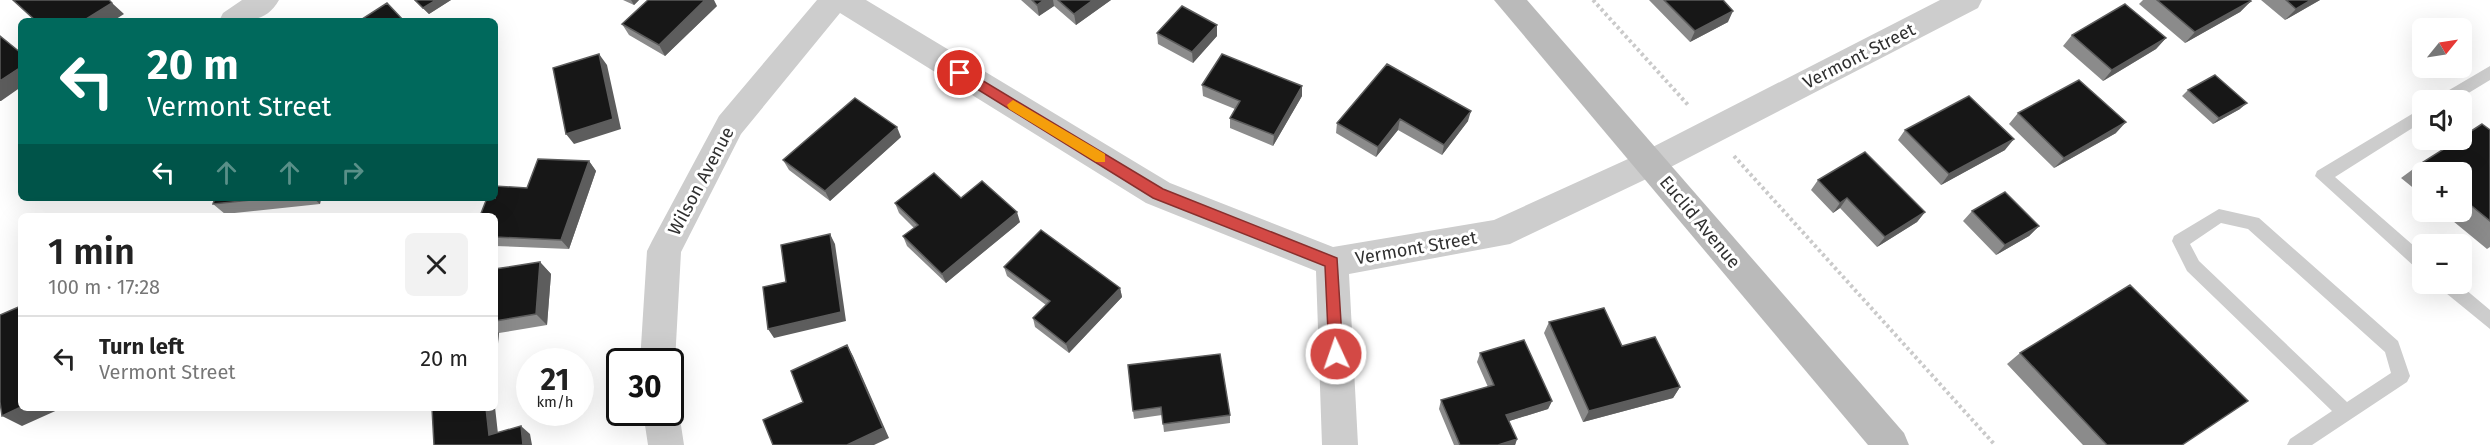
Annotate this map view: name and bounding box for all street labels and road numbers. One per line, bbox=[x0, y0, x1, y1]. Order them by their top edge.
street label: Vermont Street bbox=[1799, 18, 1919, 94]
street label: Wilson Avenue bbox=[663, 123, 739, 239]
street label: Euclid Avenue bbox=[1655, 171, 1745, 273]
street label: Vermont Street bbox=[1354, 226, 1479, 270]

